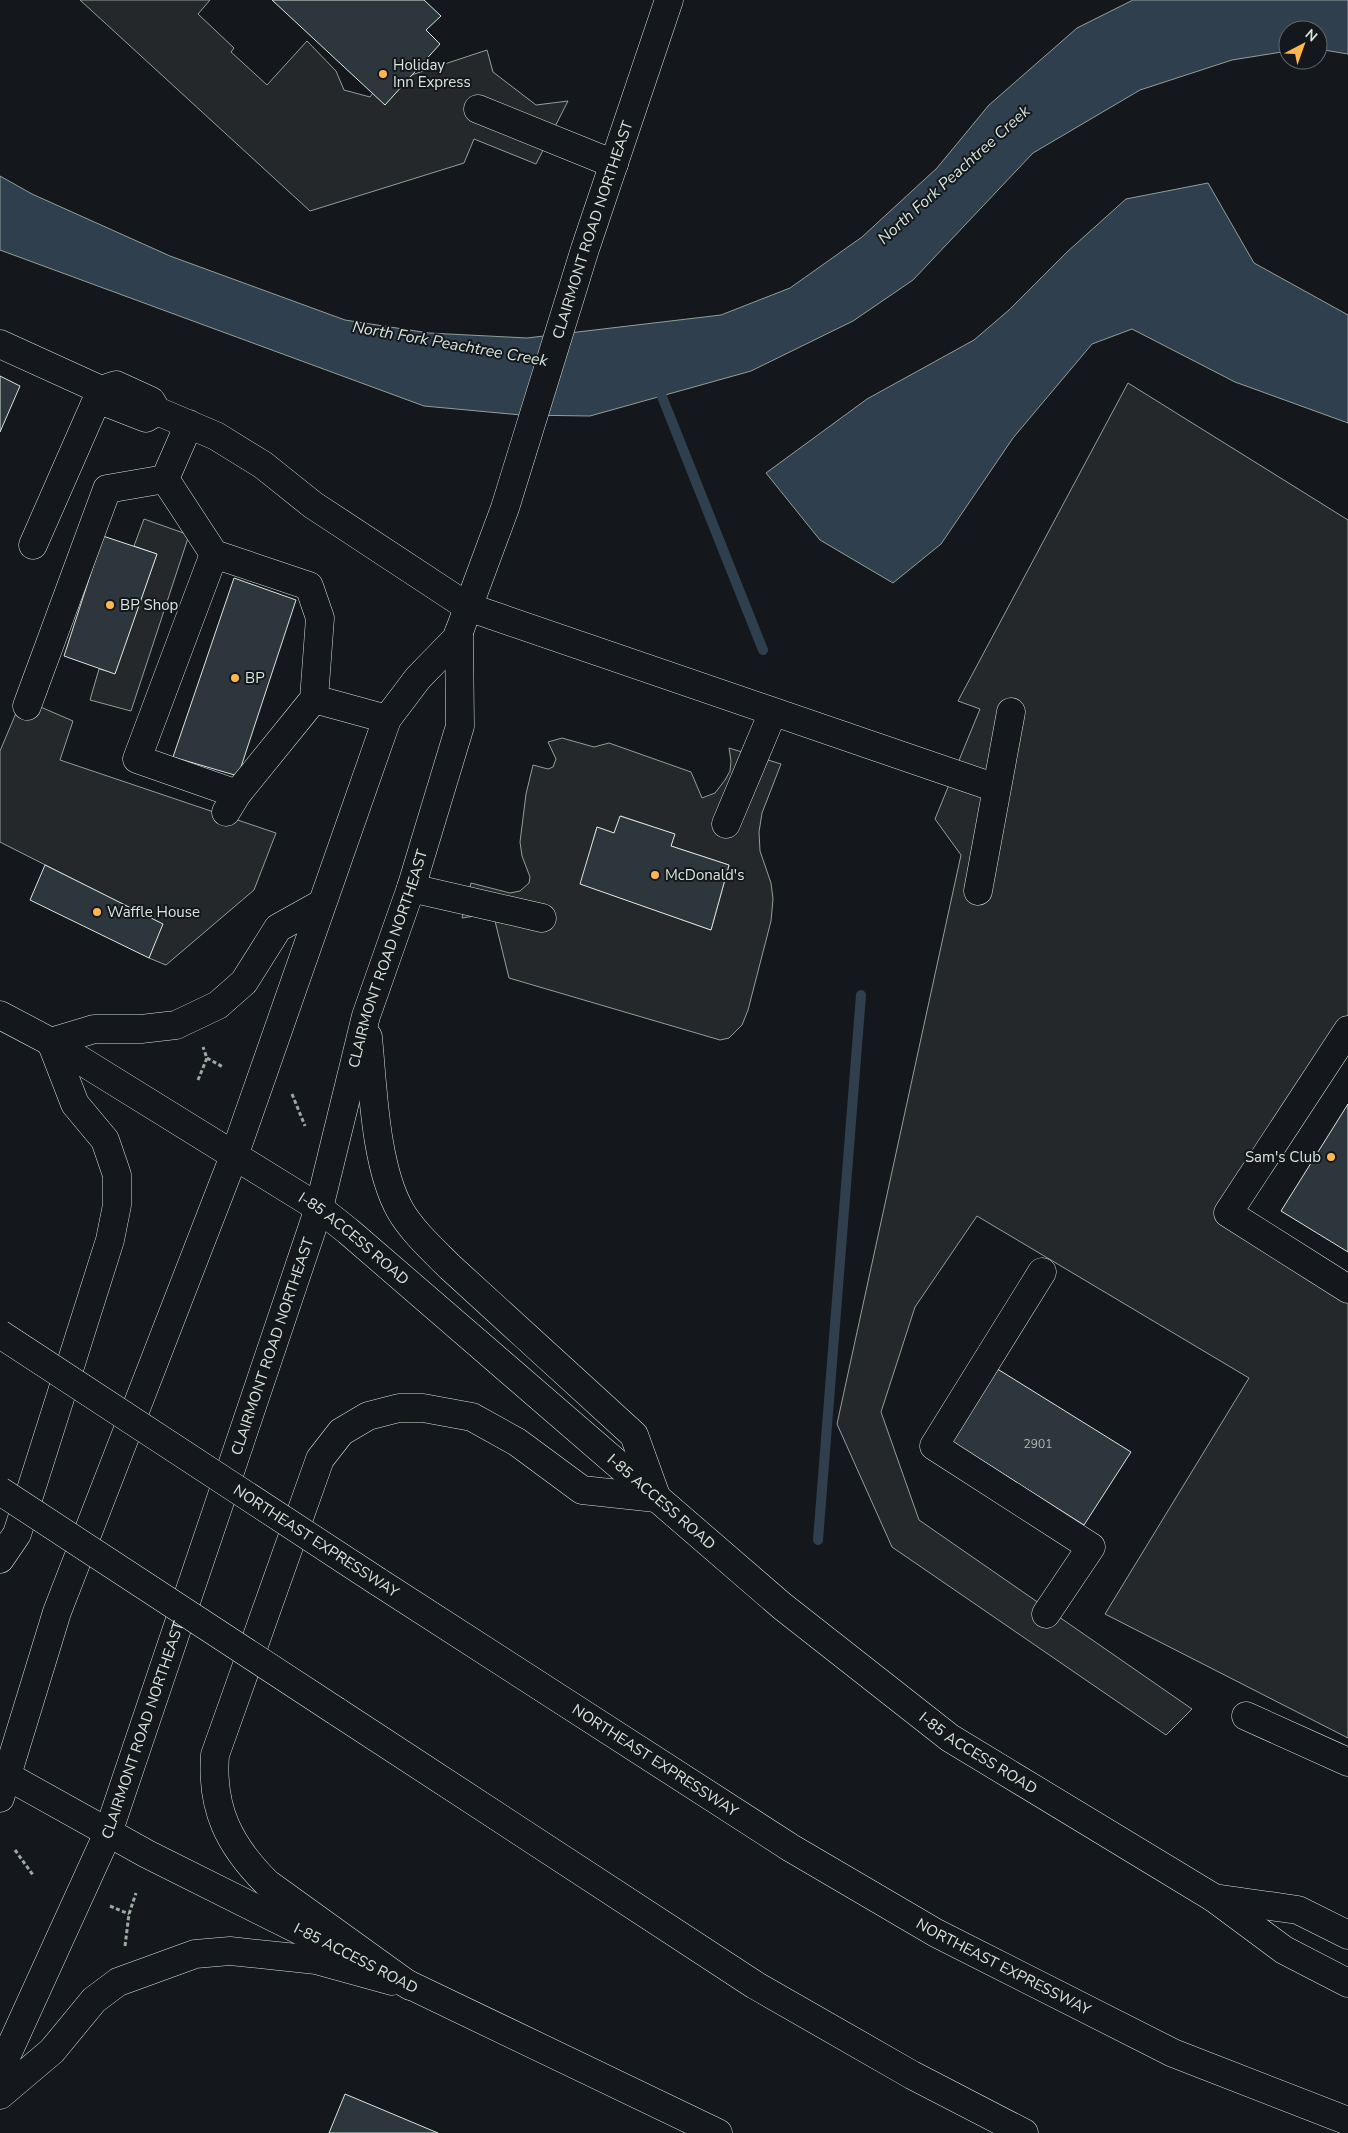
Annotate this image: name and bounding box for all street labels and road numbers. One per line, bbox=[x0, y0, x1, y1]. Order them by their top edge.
street label: CLAIRMONT ROAD NORTHEAST bbox=[548, 118, 638, 342]
street label: CLAIRMONT ROAD NORTHEAST bbox=[344, 847, 432, 1070]
street label: I-85 ACCESS ROAD bbox=[295, 1188, 413, 1289]
street label: CLAIRMONT ROAD NORTHEAST bbox=[226, 1235, 318, 1458]
street label: I-85 ACCESS ROAD bbox=[603, 1449, 720, 1554]
street label: NORTHEAST EXPRESSWAY bbox=[229, 1480, 403, 1603]
street label: CLAIRMONT ROAD NORTHEAST bbox=[97, 1619, 189, 1842]
street label: NORTHEAST EXPRESSWAY bbox=[568, 1700, 743, 1822]
street label: I-85 ACCESS ROAD bbox=[915, 1707, 1041, 1799]
street label: NORTHEAST EXPRESSWAY bbox=[912, 1913, 1095, 2020]
street label: I-85 ACCESS ROAD bbox=[290, 1918, 422, 1998]

